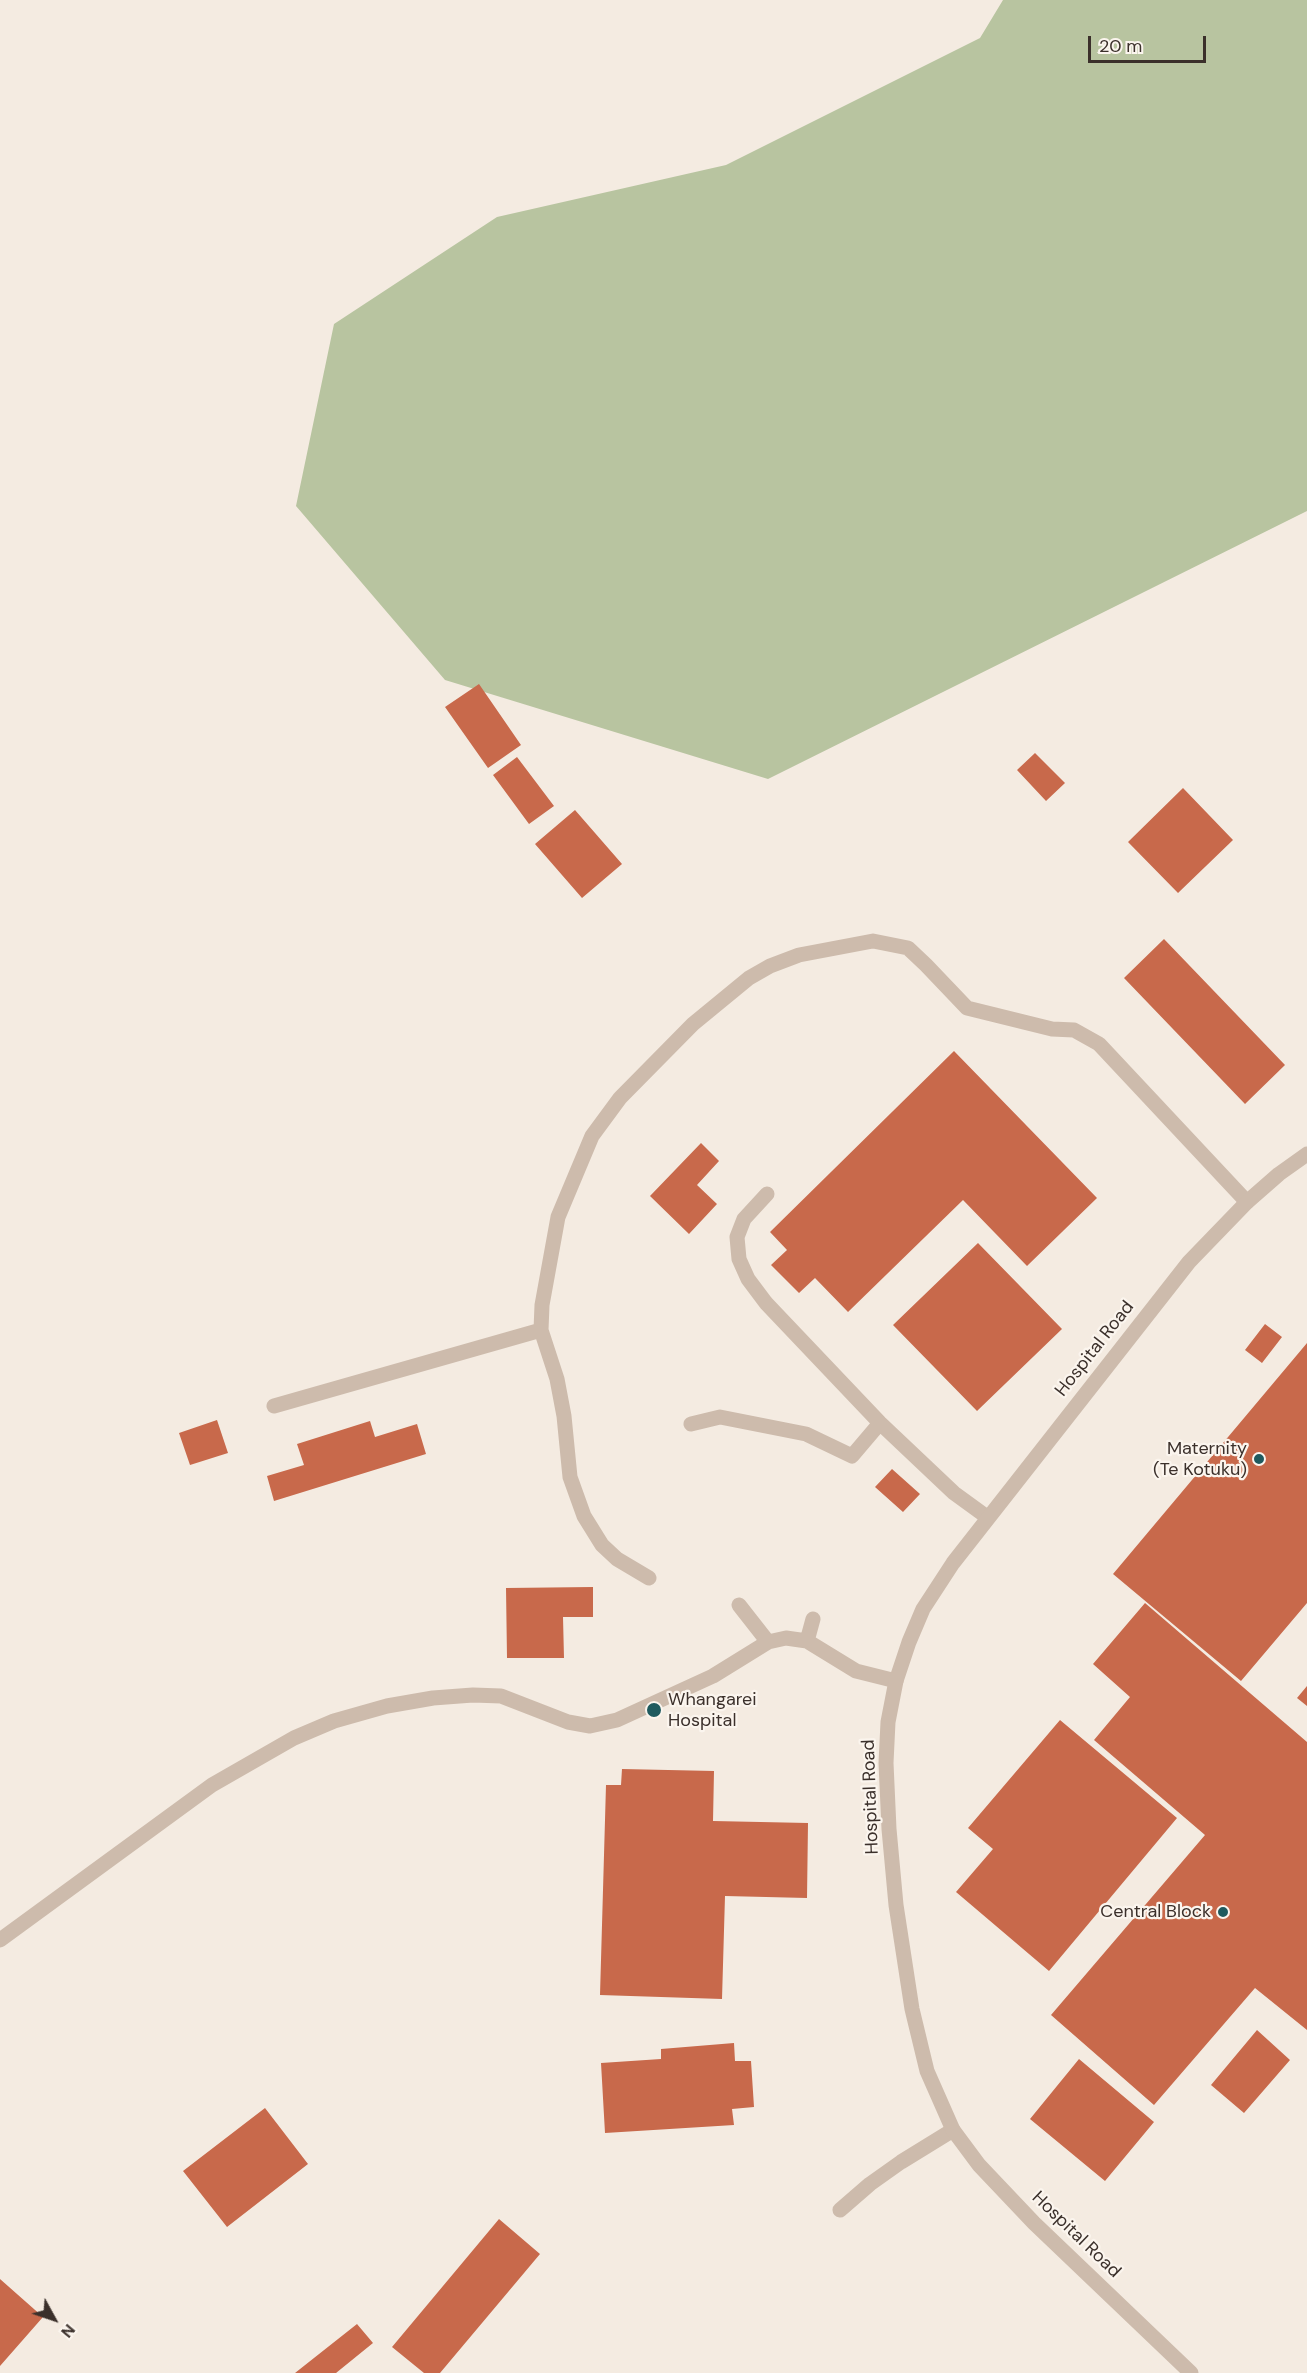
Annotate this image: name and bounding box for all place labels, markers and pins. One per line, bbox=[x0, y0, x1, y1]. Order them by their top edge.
place label: Maternity (Te Kotuku) bbox=[1153, 1438, 1247, 1480]
marker: Maternity (Te Kotuku) bbox=[1252, 1452, 1266, 1466]
place label: Whangarei Hospital bbox=[668, 1689, 757, 1732]
marker: Whangarei Hospital bbox=[645, 1701, 663, 1719]
place label: Central Block bbox=[1100, 1901, 1211, 1923]
marker: Central Block bbox=[1216, 1905, 1230, 1919]

